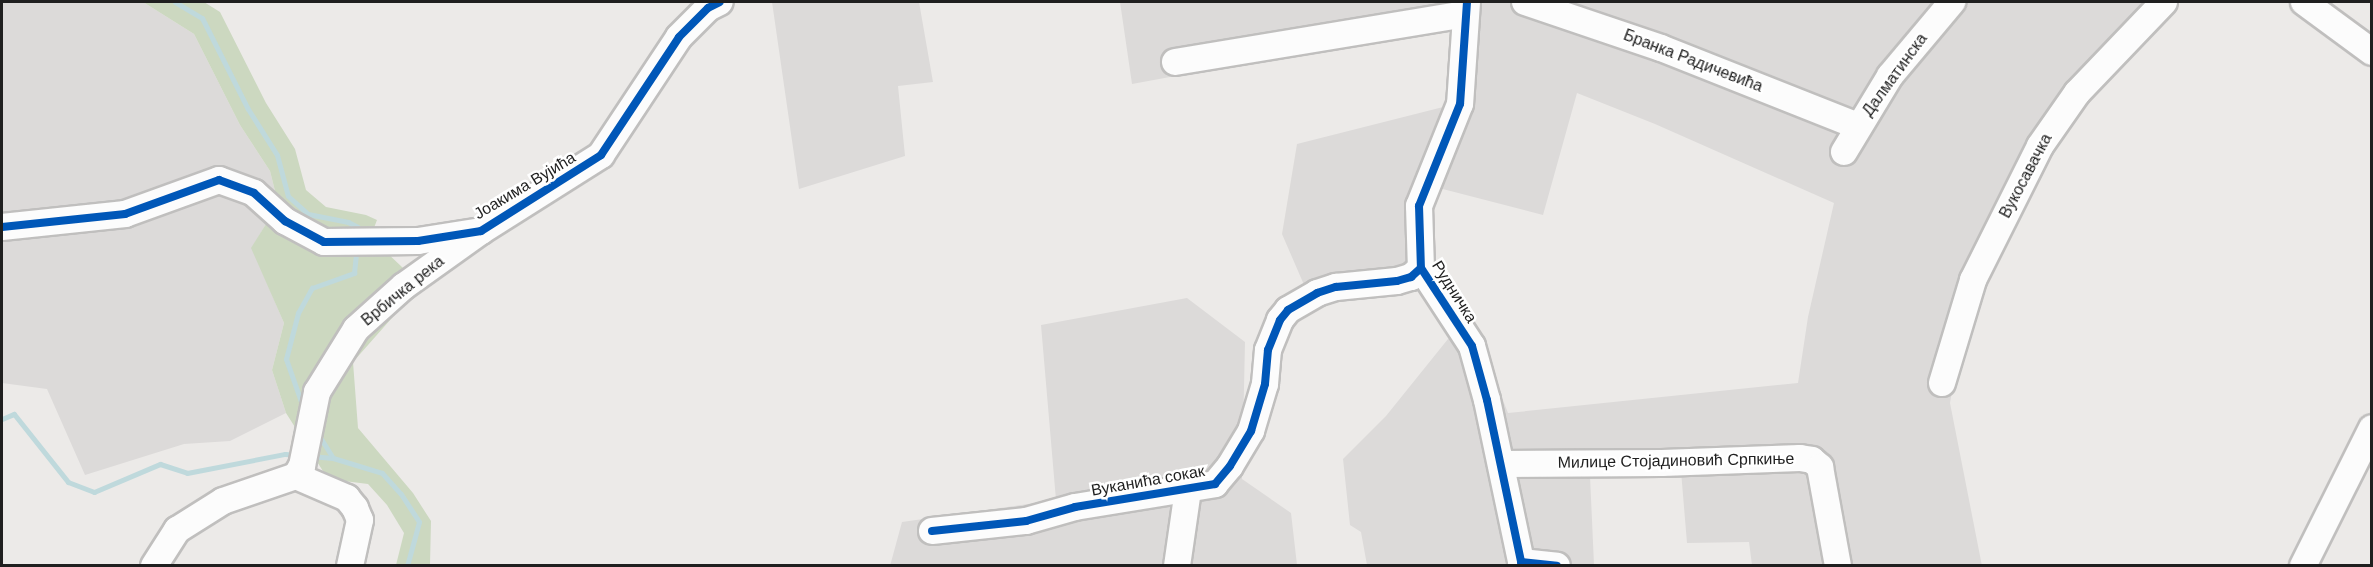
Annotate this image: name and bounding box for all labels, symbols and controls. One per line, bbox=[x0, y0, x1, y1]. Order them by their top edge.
street label: Бранка Радичевића bbox=[1621, 26, 1765, 96]
street label: Далматинска bbox=[1858, 30, 1932, 120]
street label: Вукосавачка bbox=[1996, 130, 2056, 222]
street label: Јоакима Вујића bbox=[471, 148, 579, 224]
street label: Врбичка река bbox=[358, 252, 448, 330]
street label: Рудничка bbox=[1427, 257, 1481, 327]
street label: Милице Стојадиновић Српкиње bbox=[1558, 449, 1794, 473]
street label: Вуканића сокак bbox=[1090, 462, 1206, 500]

